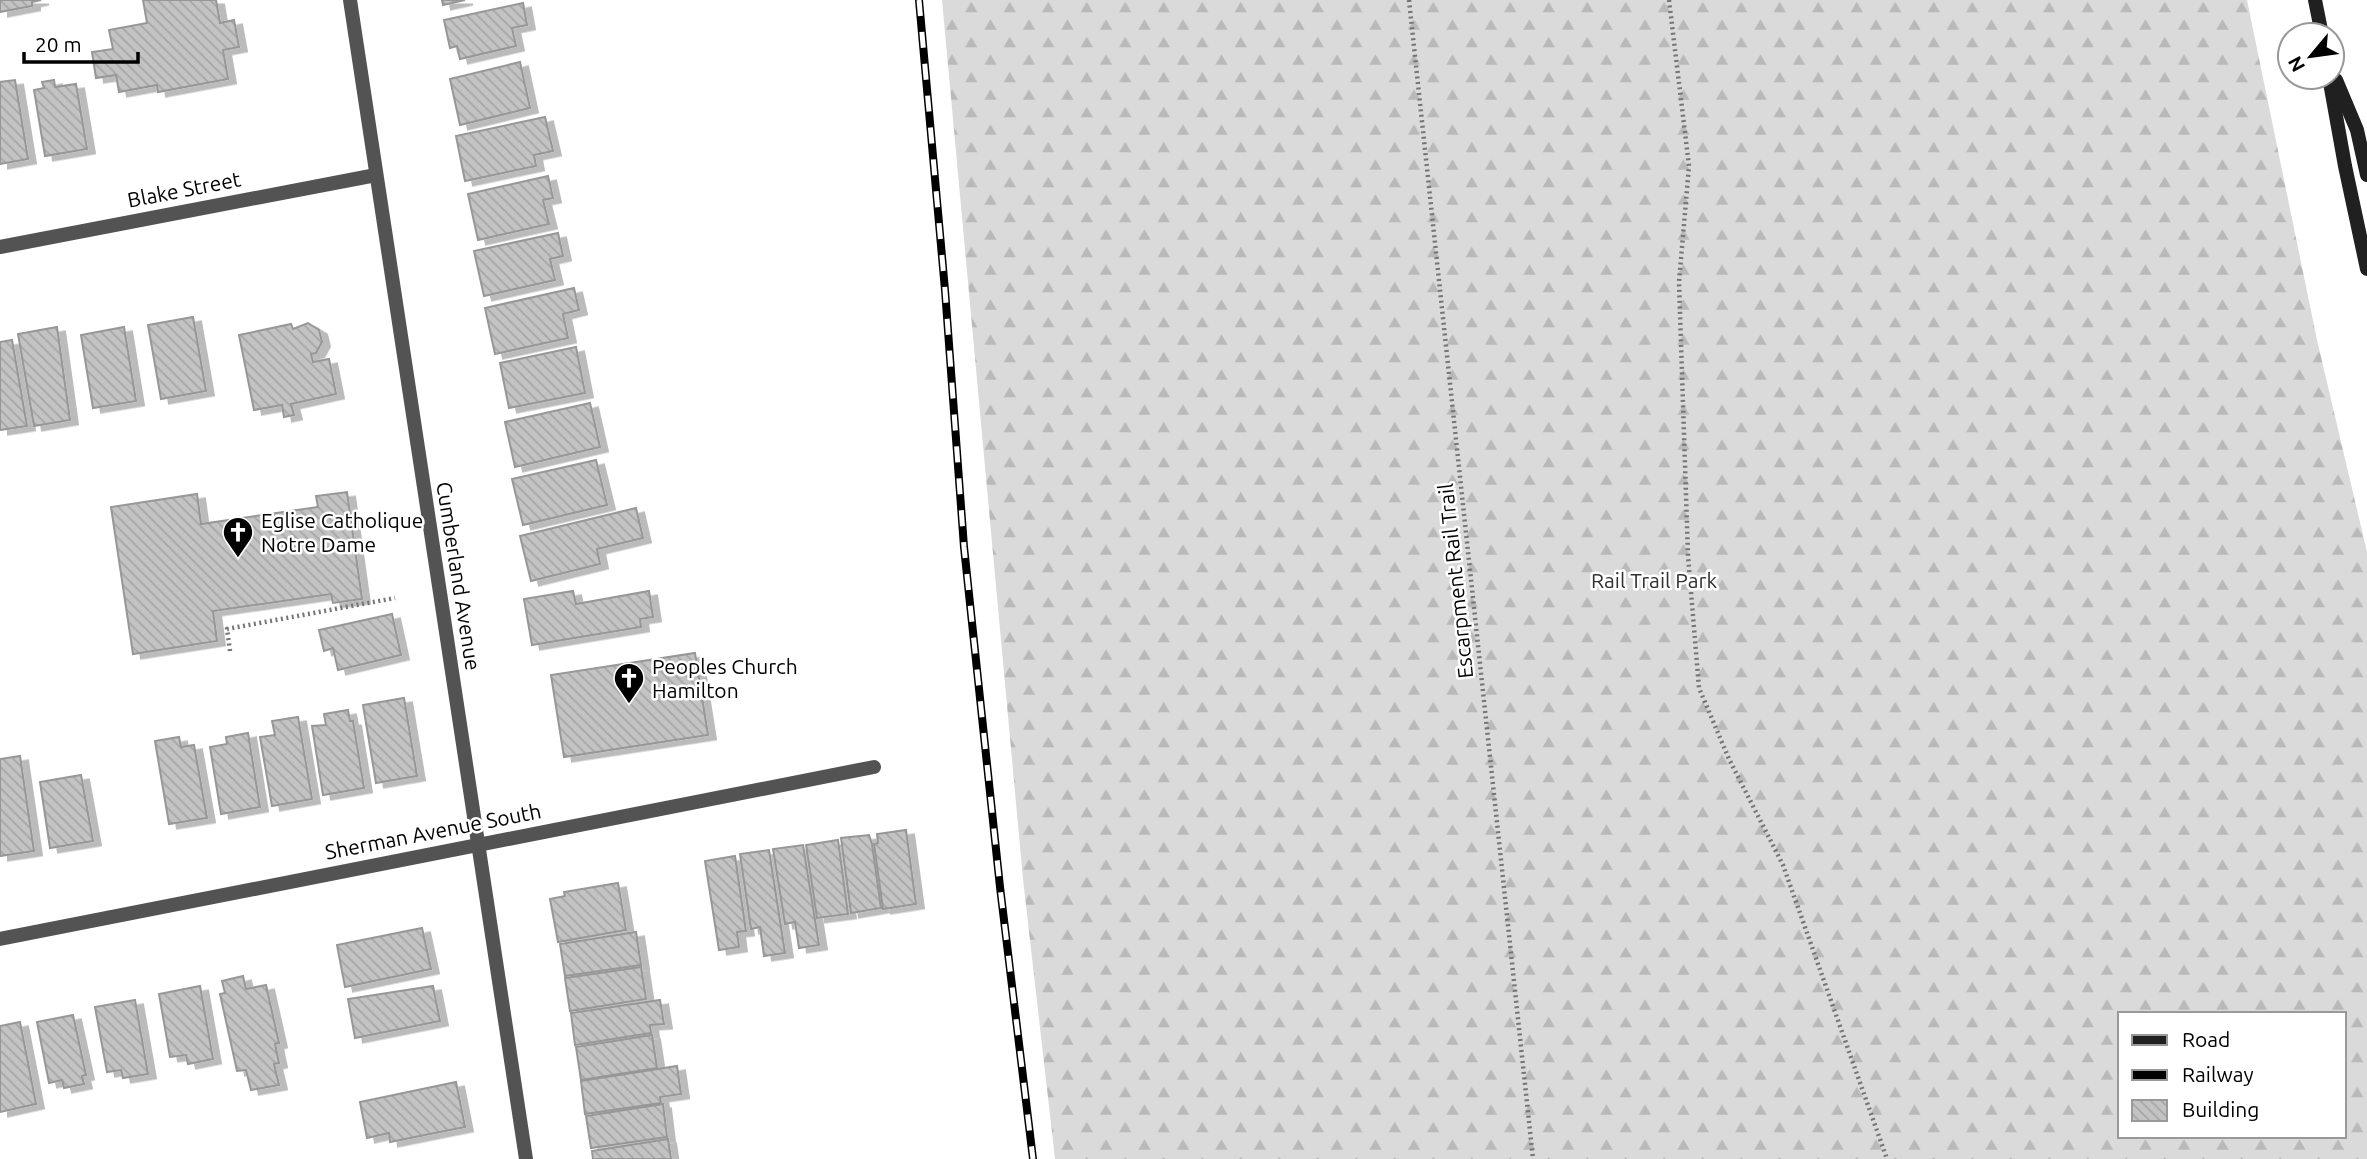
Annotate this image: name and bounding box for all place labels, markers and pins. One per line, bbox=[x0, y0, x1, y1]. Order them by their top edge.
place label: Eglise Catholique Notre Dame bbox=[261, 508, 423, 556]
church icon: Eglise Catholique Notre Dame bbox=[221, 515, 255, 559]
place label: Peoples Church Hamilton bbox=[652, 654, 798, 702]
church icon: Peoples Church Hamilton bbox=[612, 661, 646, 705]

